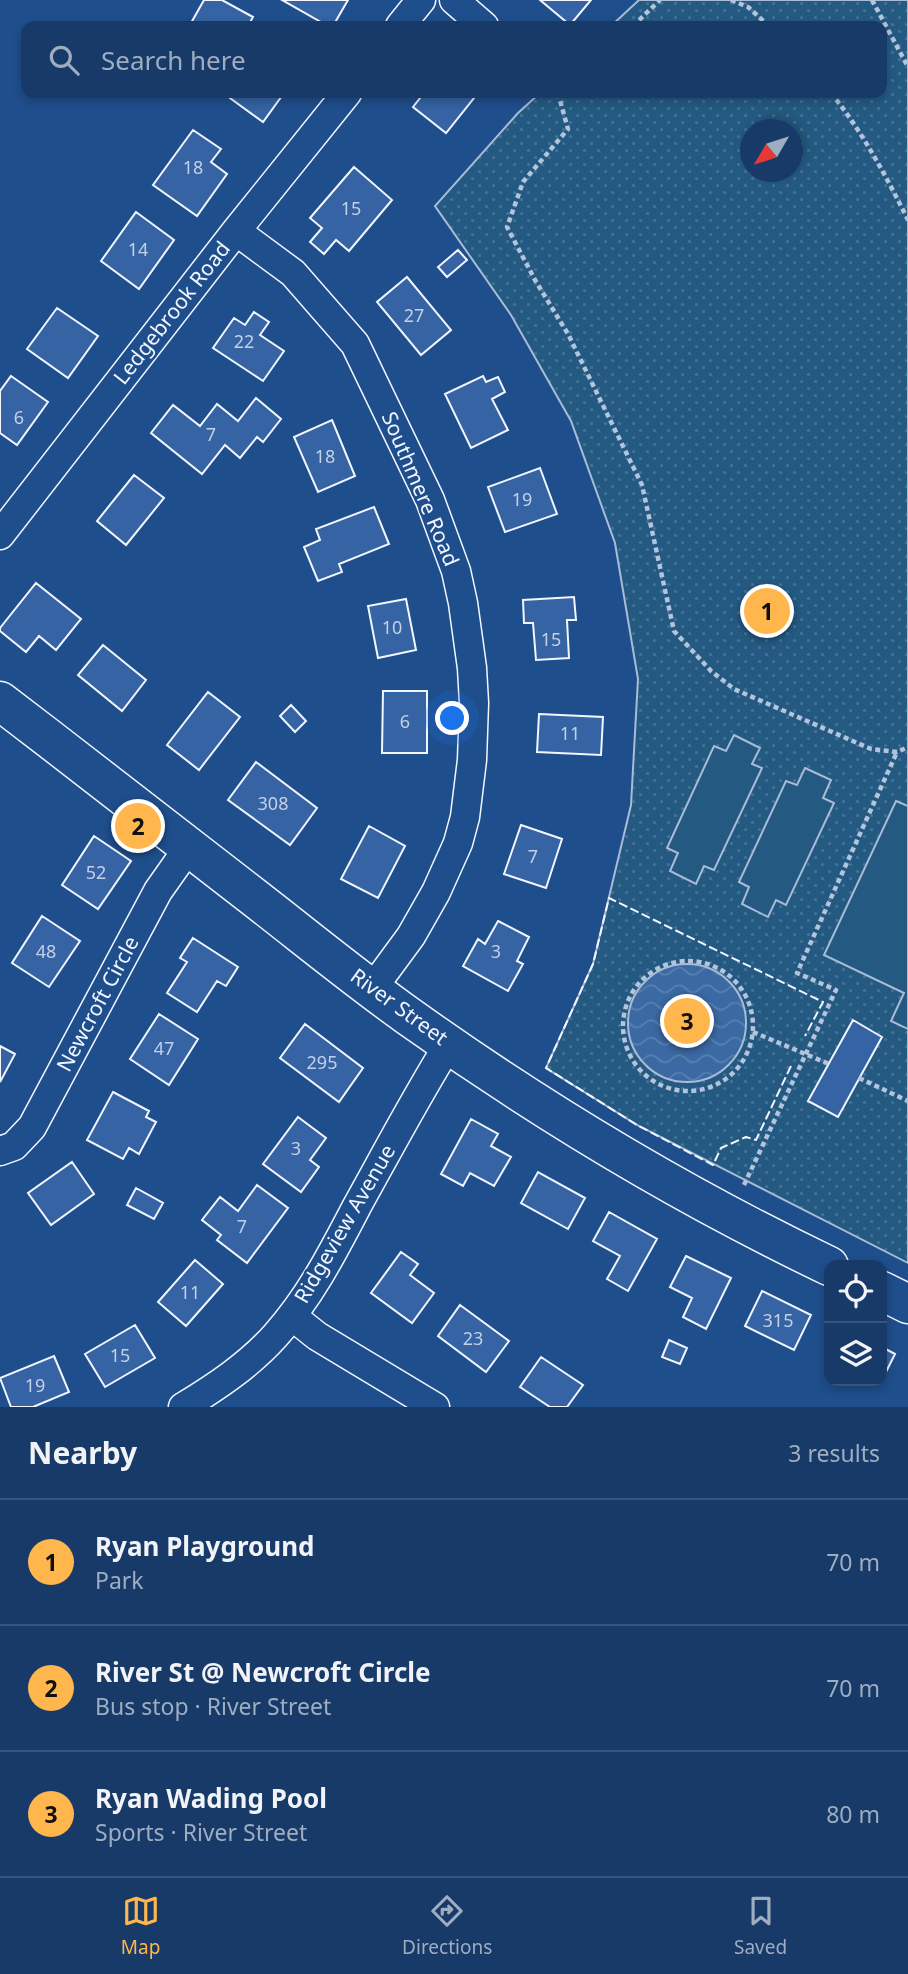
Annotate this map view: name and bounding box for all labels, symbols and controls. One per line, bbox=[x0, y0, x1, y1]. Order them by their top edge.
search box bbox=[21, 21, 887, 98]
icon: search bbox=[45, 41, 83, 79]
text: Search here bbox=[101, 42, 246, 78]
north arrow bbox=[740, 119, 803, 182]
house number: 18 bbox=[183, 155, 203, 179]
house number: 15 bbox=[341, 196, 361, 220]
street label: Ledgebrook Road bbox=[107, 235, 236, 390]
house number: 14 bbox=[128, 237, 148, 261]
house number: 27 bbox=[404, 303, 424, 327]
house number: 22 bbox=[234, 329, 254, 353]
house number: 6 bbox=[14, 405, 24, 429]
street label: Southmere Road bbox=[376, 407, 466, 570]
house number: 7 bbox=[206, 422, 216, 446]
house number: 18 bbox=[315, 444, 335, 468]
house number: 19 bbox=[512, 487, 532, 511]
pin: 1 bbox=[744, 585, 790, 637]
house number: 10 bbox=[382, 615, 402, 639]
house number: 15 bbox=[541, 627, 561, 651]
your location bbox=[435, 701, 469, 735]
house number: 6 bbox=[400, 709, 410, 733]
house number: 11 bbox=[560, 721, 580, 745]
house number: 308 bbox=[258, 791, 288, 815]
pin: 2 bbox=[115, 800, 161, 852]
house number: 7 bbox=[528, 844, 538, 868]
house number: 52 bbox=[86, 860, 106, 884]
street label: Newcroft Circle bbox=[50, 931, 145, 1076]
house number: 48 bbox=[36, 939, 56, 963]
house number: 3 bbox=[491, 939, 501, 963]
street label: River Street bbox=[345, 961, 454, 1051]
pin: 3 bbox=[664, 995, 710, 1047]
house number: 47 bbox=[154, 1036, 174, 1060]
house number: 295 bbox=[307, 1050, 337, 1074]
house number: 3 bbox=[291, 1136, 301, 1160]
street label: Ridgeview Avenue bbox=[287, 1139, 401, 1308]
house number: 7 bbox=[237, 1214, 247, 1238]
map controls bbox=[824, 1260, 887, 1386]
button: locate bbox=[824, 1260, 887, 1323]
house number: 11 bbox=[180, 1280, 200, 1304]
house number: 315 bbox=[763, 1308, 793, 1332]
button: layers bbox=[824, 1323, 887, 1386]
house number: 23 bbox=[463, 1326, 483, 1350]
house number: 15 bbox=[110, 1343, 130, 1367]
house number: 19 bbox=[25, 1373, 45, 1397]
text: Nearby bbox=[28, 1432, 137, 1473]
text: 3 results bbox=[788, 1437, 880, 1469]
text: Ryan Playground bbox=[95, 1528, 314, 1564]
text: 1 bbox=[44, 1546, 58, 1578]
text: 70 m bbox=[826, 1546, 880, 1578]
text: Park bbox=[95, 1564, 144, 1596]
text: River St @ Newcroft Circle bbox=[95, 1654, 431, 1690]
text: 2 bbox=[44, 1672, 58, 1704]
text: 70 m bbox=[826, 1672, 880, 1704]
text: Bus stop · River Street bbox=[95, 1690, 331, 1722]
text: Ryan Wading Pool bbox=[95, 1780, 327, 1816]
text: 3 bbox=[44, 1798, 58, 1830]
text: 80 m bbox=[826, 1798, 880, 1830]
text: Sports · River Street bbox=[95, 1816, 307, 1848]
tab: Map bbox=[121, 1892, 160, 1960]
tab: Directions bbox=[402, 1892, 492, 1960]
tab: Saved bbox=[734, 1892, 787, 1960]

